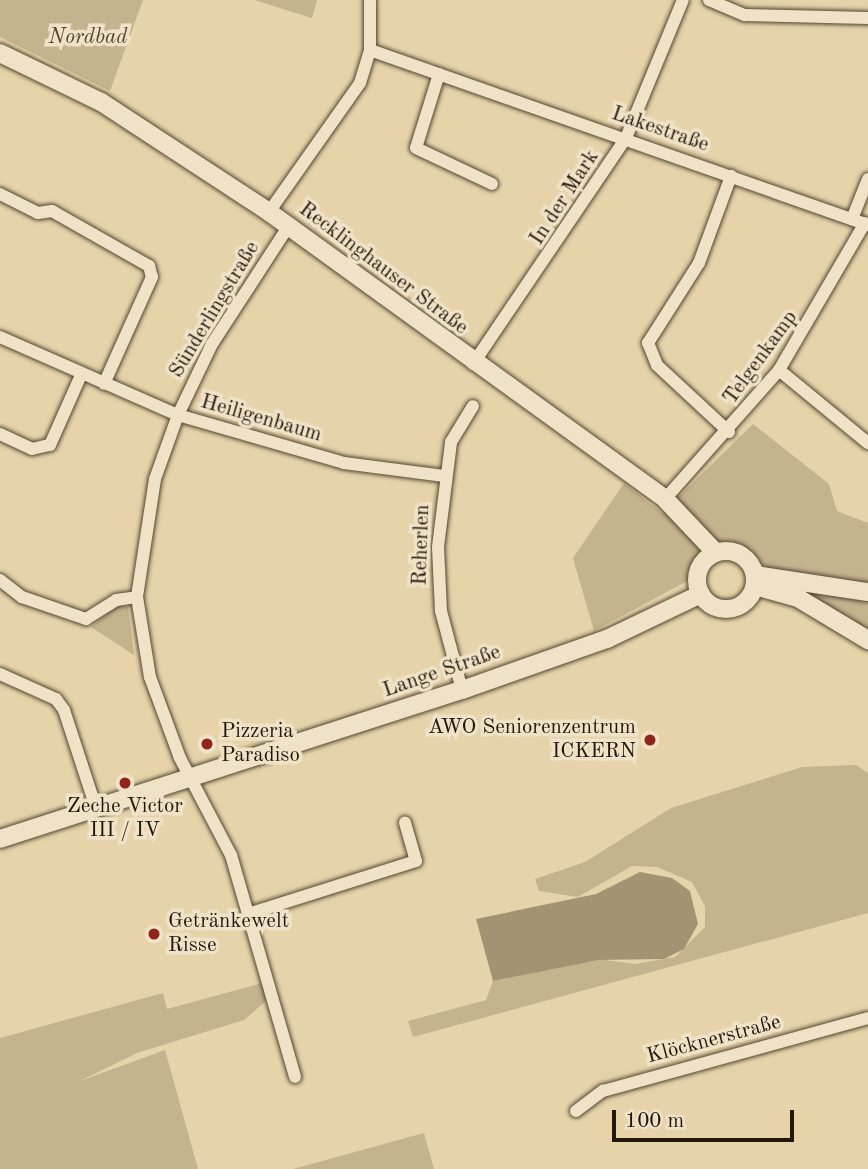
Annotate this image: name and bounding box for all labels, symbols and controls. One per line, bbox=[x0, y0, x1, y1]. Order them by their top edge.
park label: Nordbad bbox=[49, 25, 127, 51]
street label: Lakestraße bbox=[608, 102, 712, 158]
street label: In der Mark bbox=[525, 146, 605, 250]
street label: Recklinghauser Straße bbox=[294, 197, 472, 341]
street label: Sünderlingstraße bbox=[164, 237, 266, 383]
street label: Telgenkamp bbox=[718, 306, 804, 410]
street label: Heiligenbaum bbox=[198, 390, 324, 448]
street label: Reherlen bbox=[408, 504, 436, 586]
street label: Lange Straße bbox=[380, 640, 504, 704]
place label: AWO Seniorenzentrum ICKERN bbox=[428, 715, 636, 765]
place label: Pizzeria Paradiso bbox=[221, 719, 300, 769]
marker: AWO Seniorenzentrum ICKERN bbox=[642, 732, 658, 748]
marker: Pizzeria Paradiso bbox=[199, 736, 215, 752]
marker: Zeche Victor III / IV bbox=[117, 775, 133, 791]
place label: Zeche Victor III / IV bbox=[67, 794, 183, 844]
place label: Getränkewelt Risse bbox=[168, 909, 289, 959]
marker: Getränkewelt Risse bbox=[146, 926, 162, 942]
street label: Klöcknerstraße bbox=[644, 1010, 784, 1070]
scale bar bbox=[616, 1096, 798, 1140]
text: 100 m bbox=[625, 1111, 684, 1132]

